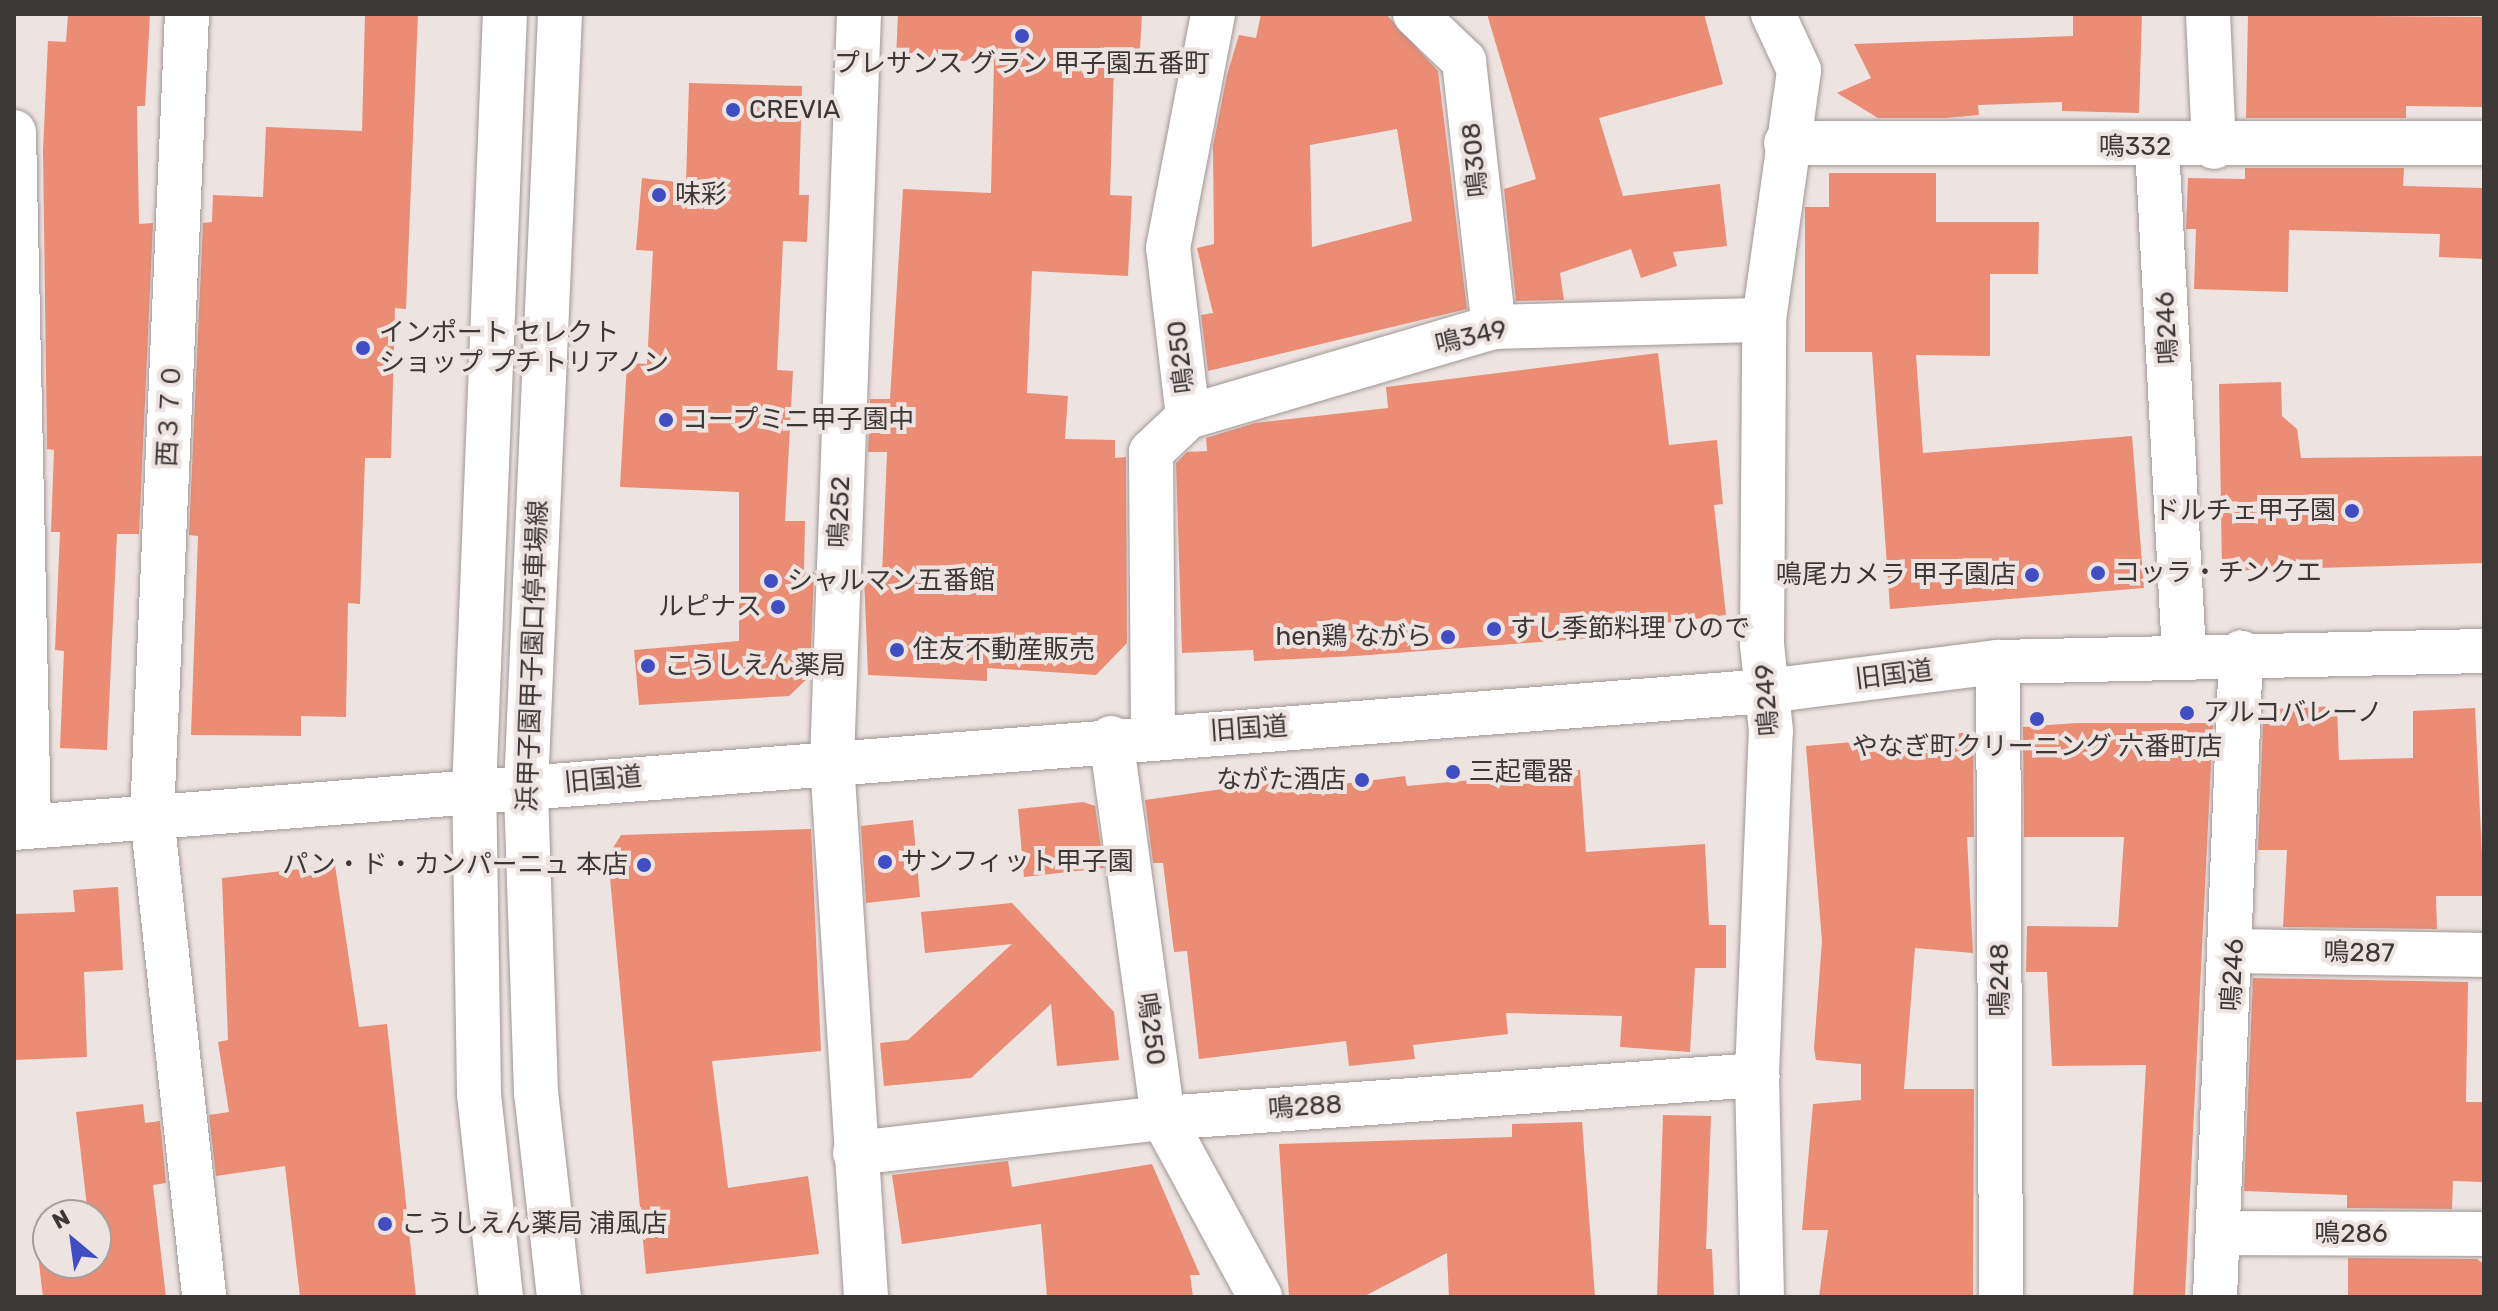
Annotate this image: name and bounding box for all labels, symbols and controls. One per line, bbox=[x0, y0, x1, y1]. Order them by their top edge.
marker: プレサンス グラン 甲子園五番町 bbox=[1013, 27, 1031, 45]
place label: プレサンス グラン 甲子園五番町 bbox=[834, 48, 1210, 80]
place label: CREVIA bbox=[749, 94, 840, 126]
marker: CREVIA bbox=[724, 101, 742, 119]
street label: 鳴308 bbox=[1456, 121, 1494, 199]
street label: 鳴332 bbox=[2099, 131, 2171, 163]
place label: 味彩 bbox=[675, 179, 727, 211]
marker: 味彩 bbox=[650, 186, 668, 204]
street label: 鳴246 bbox=[2150, 291, 2184, 365]
street label: 鳴349 bbox=[1432, 314, 1510, 360]
place label: インポート セレクト ショップ プチトリアノン bbox=[379, 317, 671, 378]
street label: 鳴250 bbox=[1161, 319, 1201, 395]
marker: インポート セレクト ショップ プチトリアノン bbox=[354, 339, 372, 357]
street label: 西３７０ bbox=[152, 362, 188, 468]
place label: コープミニ甲子園中 bbox=[682, 404, 916, 436]
marker: コープミニ甲子園中 bbox=[657, 411, 675, 429]
street label: 鳴252 bbox=[823, 475, 857, 549]
place label: ドルチェ甲子園 bbox=[2154, 495, 2336, 527]
street label: 浜甲子園甲子園口停車場線 bbox=[512, 500, 554, 812]
marker: ドルチェ甲子園 bbox=[2343, 502, 2361, 520]
place label: コッラ・チンクエ bbox=[2114, 557, 2322, 589]
place label: 鳴尾カメラ 甲子園店 bbox=[1776, 559, 2016, 591]
marker: コッラ・チンクエ bbox=[2089, 564, 2107, 582]
place label: シャルマン五番館 bbox=[787, 565, 995, 597]
marker: 鳴尾カメラ 甲子園店 bbox=[2023, 566, 2041, 584]
marker: シャルマン五番館 bbox=[762, 572, 780, 590]
place label: ルピナス bbox=[658, 591, 762, 623]
marker: ルピナス bbox=[769, 598, 787, 616]
place label: すし季節料理 ひので bbox=[1510, 613, 1750, 645]
marker: すし季節料理 ひので bbox=[1485, 620, 1503, 638]
place label: hen鶏 ながら bbox=[1275, 621, 1432, 653]
marker: hen鶏 ながら bbox=[1439, 628, 1457, 646]
place label: 住友不動産販売 bbox=[913, 634, 1095, 666]
marker: 住友不動産販売 bbox=[888, 641, 906, 659]
place label: こうしえん薬局 bbox=[664, 650, 846, 682]
street label: 旧国道 bbox=[1853, 655, 1935, 695]
marker: こうしえん薬局 bbox=[639, 657, 657, 675]
street label: 鳴249 bbox=[1749, 663, 1785, 737]
place label: アルコバレーノ bbox=[2203, 697, 2385, 729]
marker: アルコバレーノ bbox=[2178, 704, 2196, 722]
marker: やなぎ町クリーニング 六番町店 bbox=[2028, 710, 2046, 728]
street label: 旧国道 bbox=[1209, 711, 1289, 747]
place label: やなぎ町クリーニング 六番町店 bbox=[1852, 731, 2222, 763]
place label: 三起電器 bbox=[1469, 756, 1573, 788]
street label: 旧国道 bbox=[563, 761, 643, 799]
marker: 三起電器 bbox=[1444, 763, 1462, 781]
place label: ながた酒店 bbox=[1216, 764, 1346, 796]
marker: ながた酒店 bbox=[1353, 771, 1371, 789]
place label: サンフィット甲子園 bbox=[901, 846, 1135, 878]
place label: パン・ド・カンパーニュ 本店 bbox=[284, 849, 628, 881]
marker: サンフィット甲子園 bbox=[876, 853, 894, 871]
marker: パン・ド・カンパーニュ 本店 bbox=[635, 856, 653, 874]
street label: 鳴287 bbox=[2323, 937, 2395, 969]
street label: 鳴246 bbox=[2216, 938, 2250, 1012]
street label: 鳴248 bbox=[1984, 943, 2016, 1017]
street label: 鳴250 bbox=[1130, 991, 1172, 1067]
street label: 鳴288 bbox=[1267, 1089, 1343, 1125]
north arrow bbox=[32, 1199, 112, 1279]
text: N bbox=[48, 1204, 75, 1235]
place label: こうしえん薬局 浦風店 bbox=[401, 1208, 667, 1240]
marker: こうしえん薬局 浦風店 bbox=[376, 1215, 394, 1233]
street label: 鳴286 bbox=[2314, 1218, 2388, 1250]

